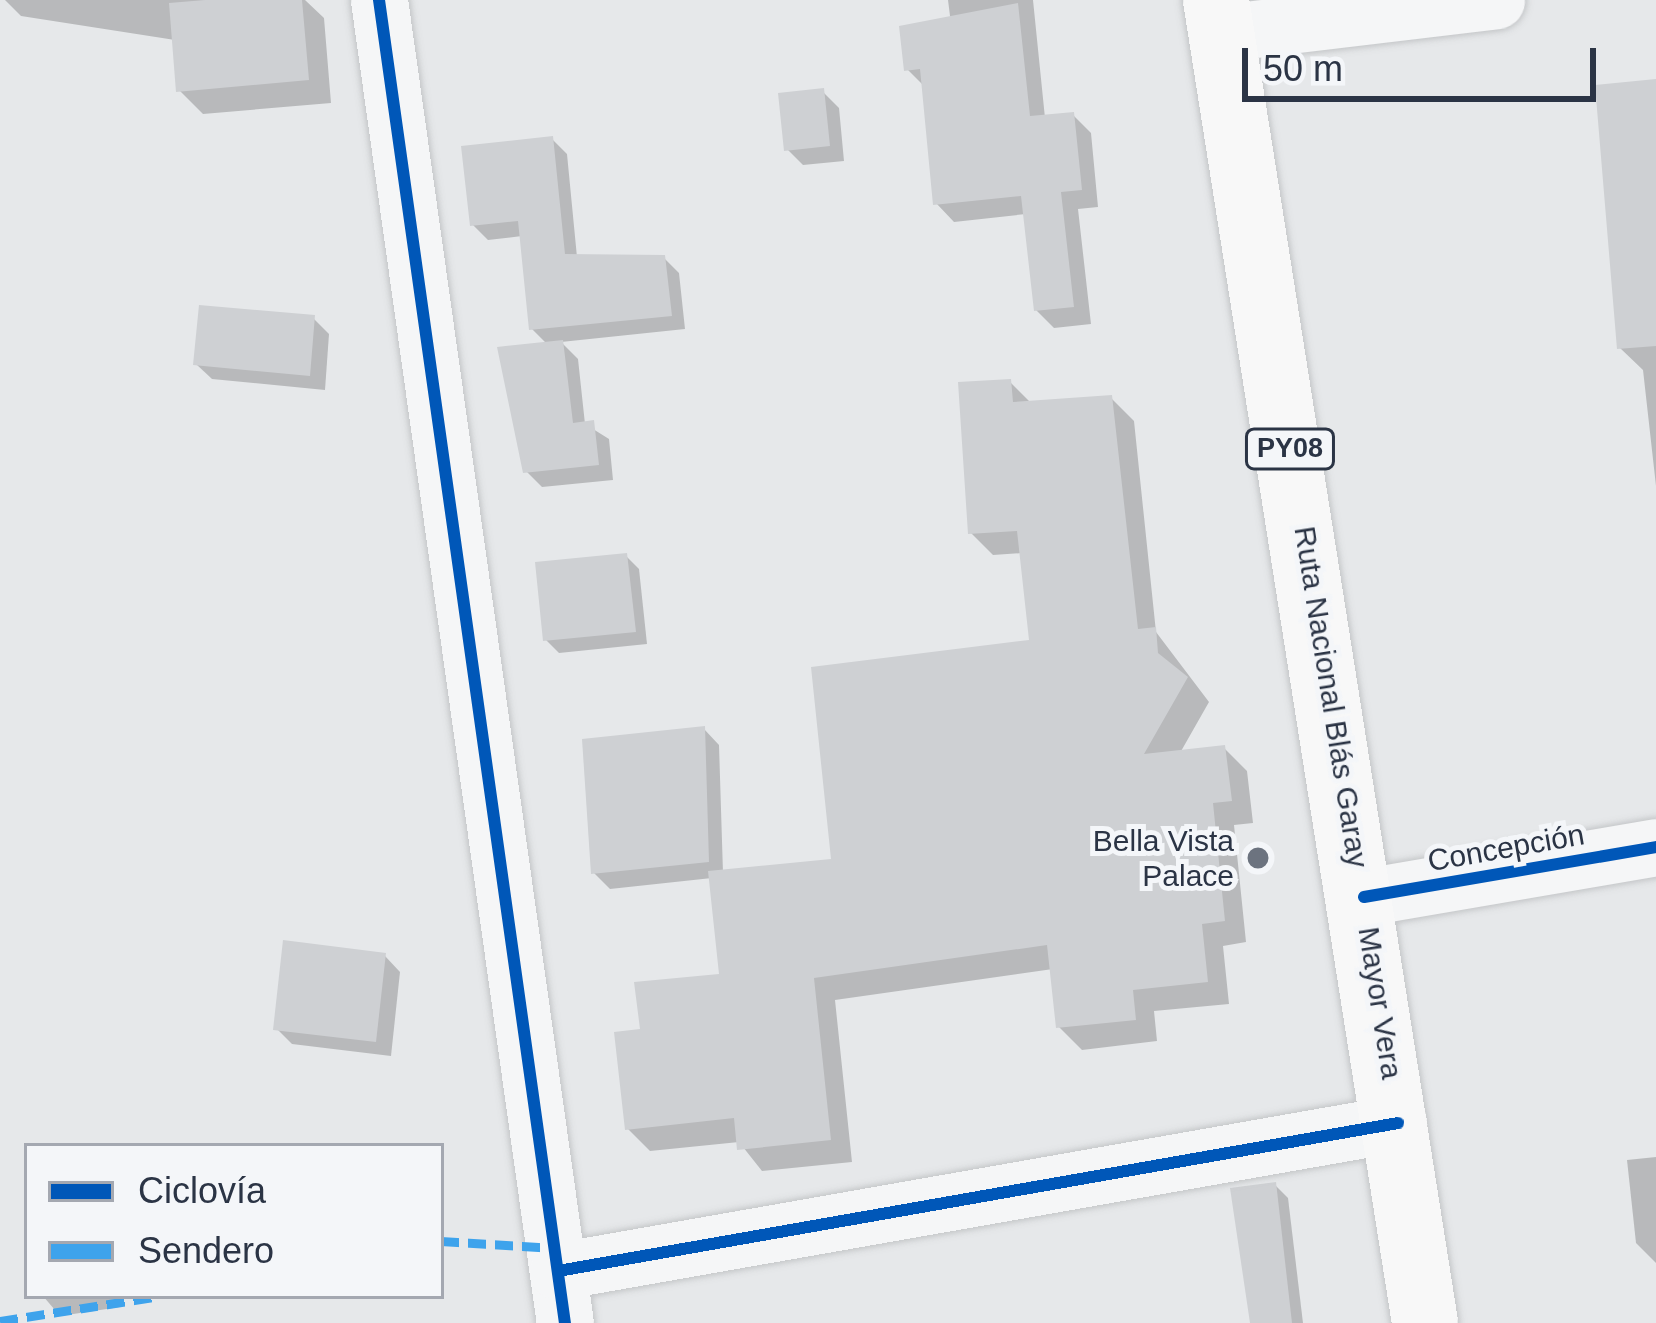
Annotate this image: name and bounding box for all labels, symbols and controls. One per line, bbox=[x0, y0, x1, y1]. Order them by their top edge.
scale bar bbox=[1248, 24, 1602, 98]
text: 50 m bbox=[1263, 48, 1343, 89]
road number: PY08 bbox=[1242, 428, 1338, 470]
street label: Ruta Nacional Blás Garay bbox=[1286, 524, 1376, 870]
street label: Concepción bbox=[1425, 817, 1587, 879]
place label: Bella Vista Palace bbox=[1093, 823, 1234, 894]
marker: Bella Vista Palace bbox=[1245, 845, 1271, 871]
street label: Mayor Vera bbox=[1350, 924, 1410, 1082]
legend bbox=[24, 1143, 444, 1299]
text: Ciclovía bbox=[138, 1170, 266, 1211]
text: Sendero bbox=[138, 1230, 274, 1271]

